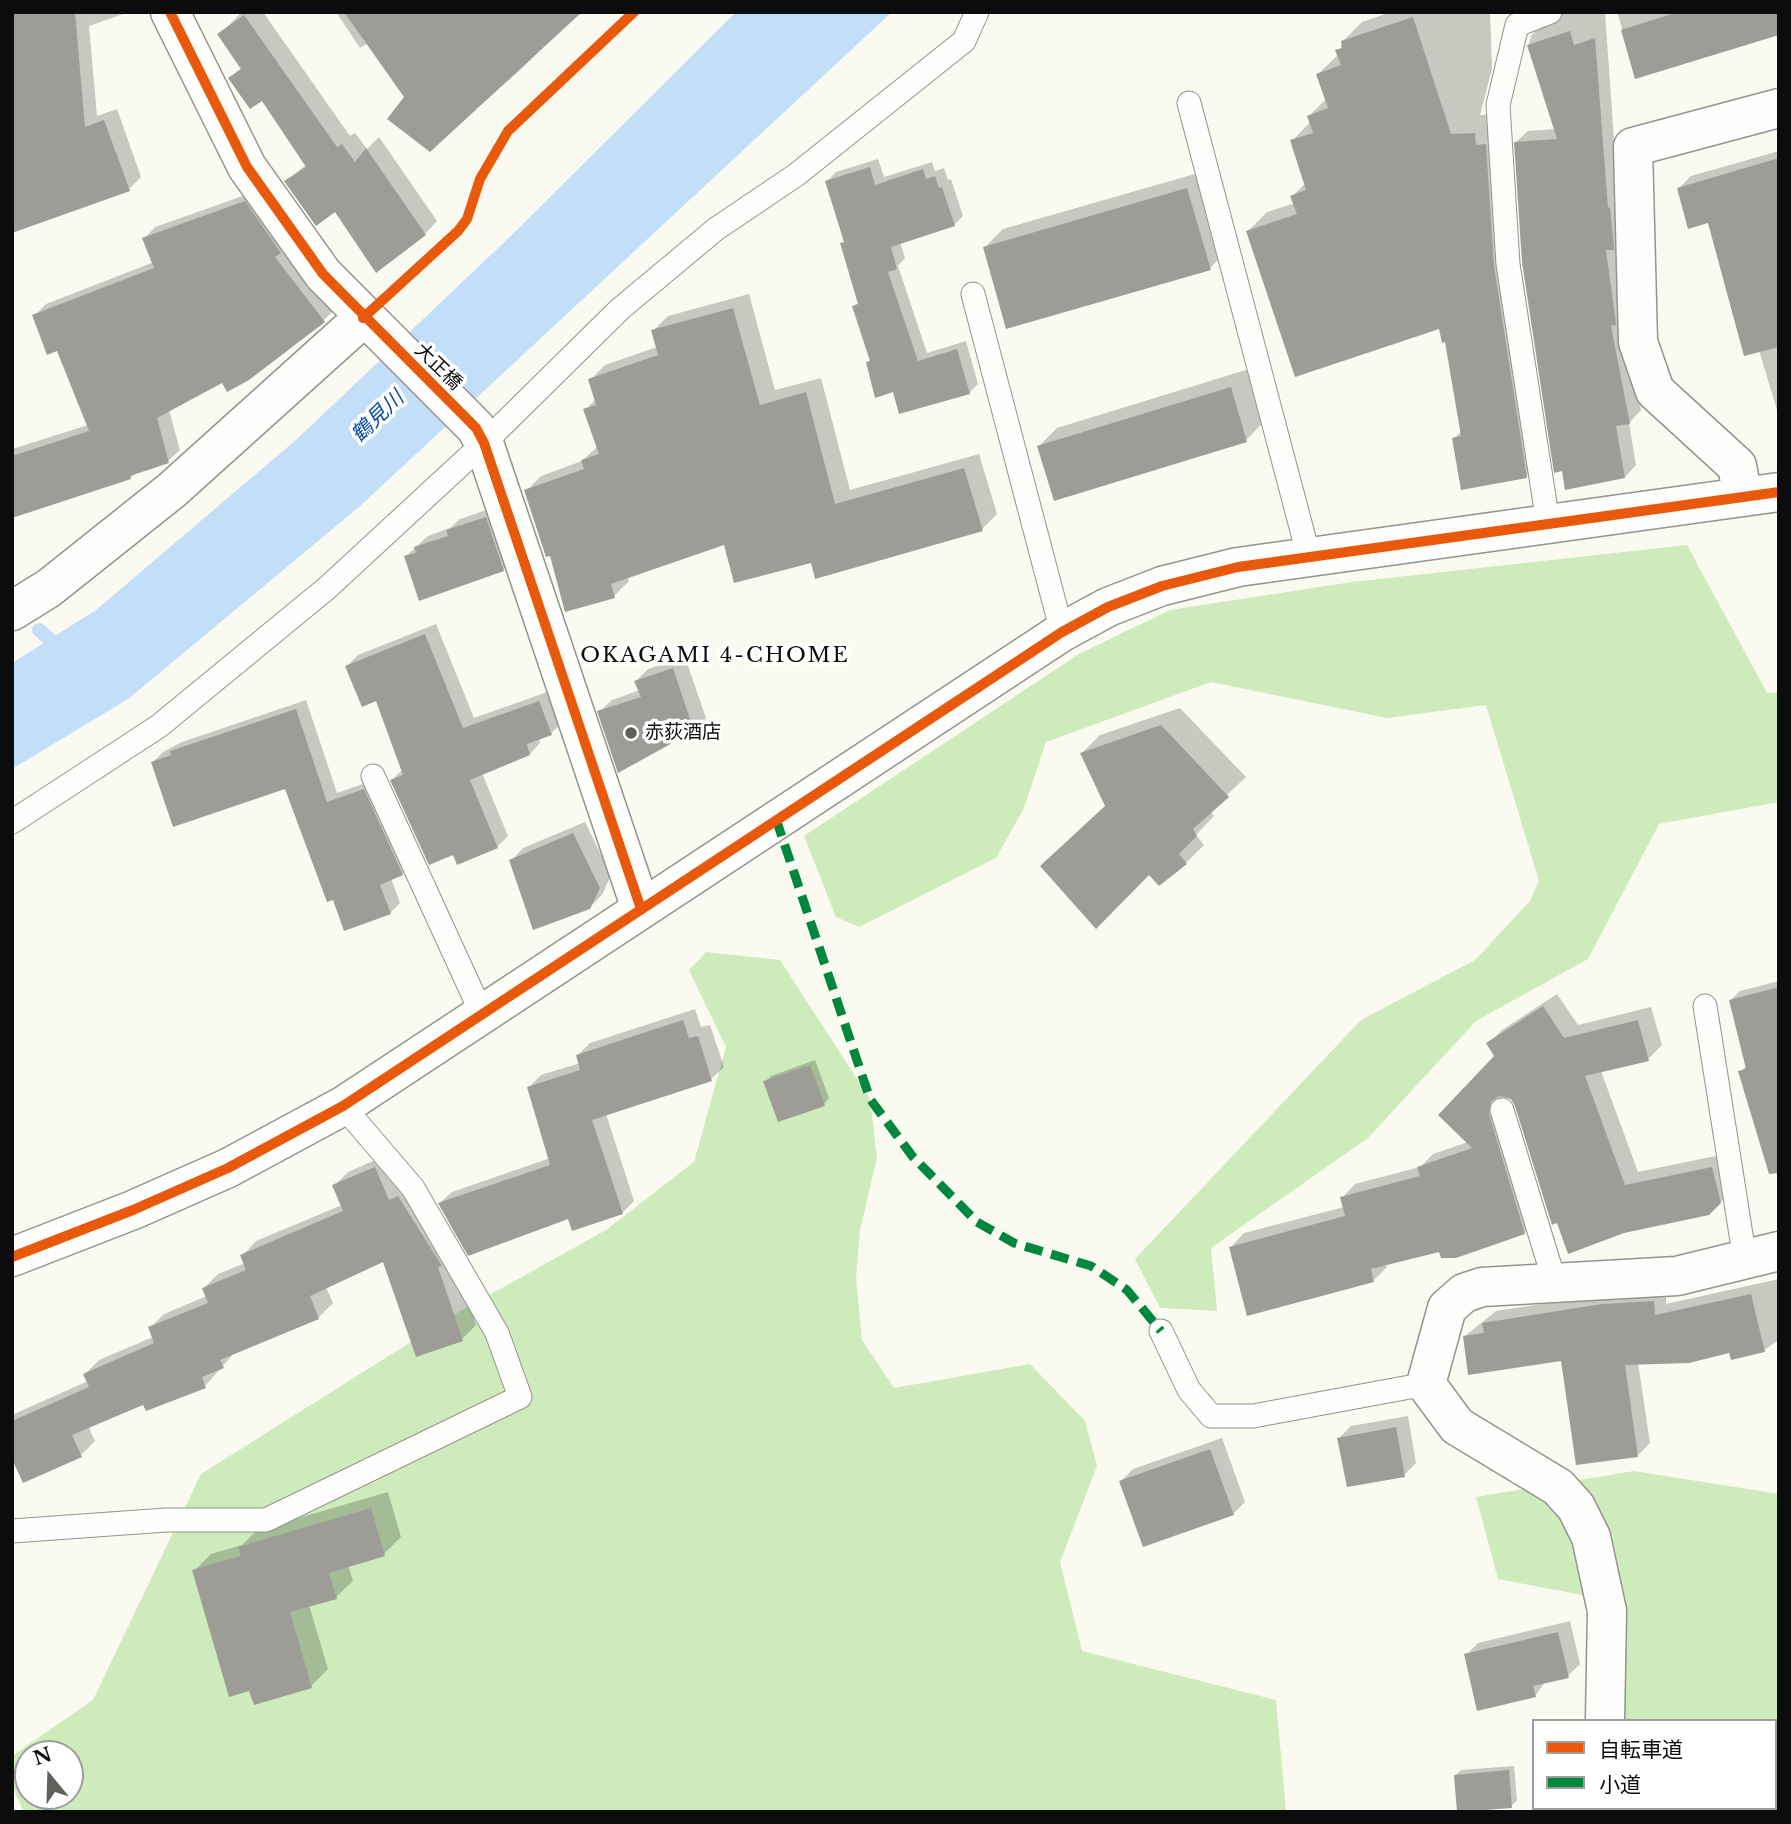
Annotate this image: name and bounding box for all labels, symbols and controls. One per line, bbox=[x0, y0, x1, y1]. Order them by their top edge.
street label: 大正橋 bbox=[410, 339, 466, 395]
water label: 鶴見川 bbox=[347, 386, 409, 448]
district label: OKAGAMI 4-CHOME bbox=[582, 643, 848, 669]
place label: 赤荻酒店 bbox=[645, 722, 721, 744]
marker: 赤荻酒店 bbox=[623, 725, 639, 741]
legend bbox=[1532, 1719, 1777, 1810]
text: 自転車道 bbox=[1599, 1737, 1683, 1763]
north arrow bbox=[14, 1740, 84, 1810]
text: N bbox=[30, 1743, 55, 1770]
text: 小道 bbox=[1599, 1772, 1641, 1798]

